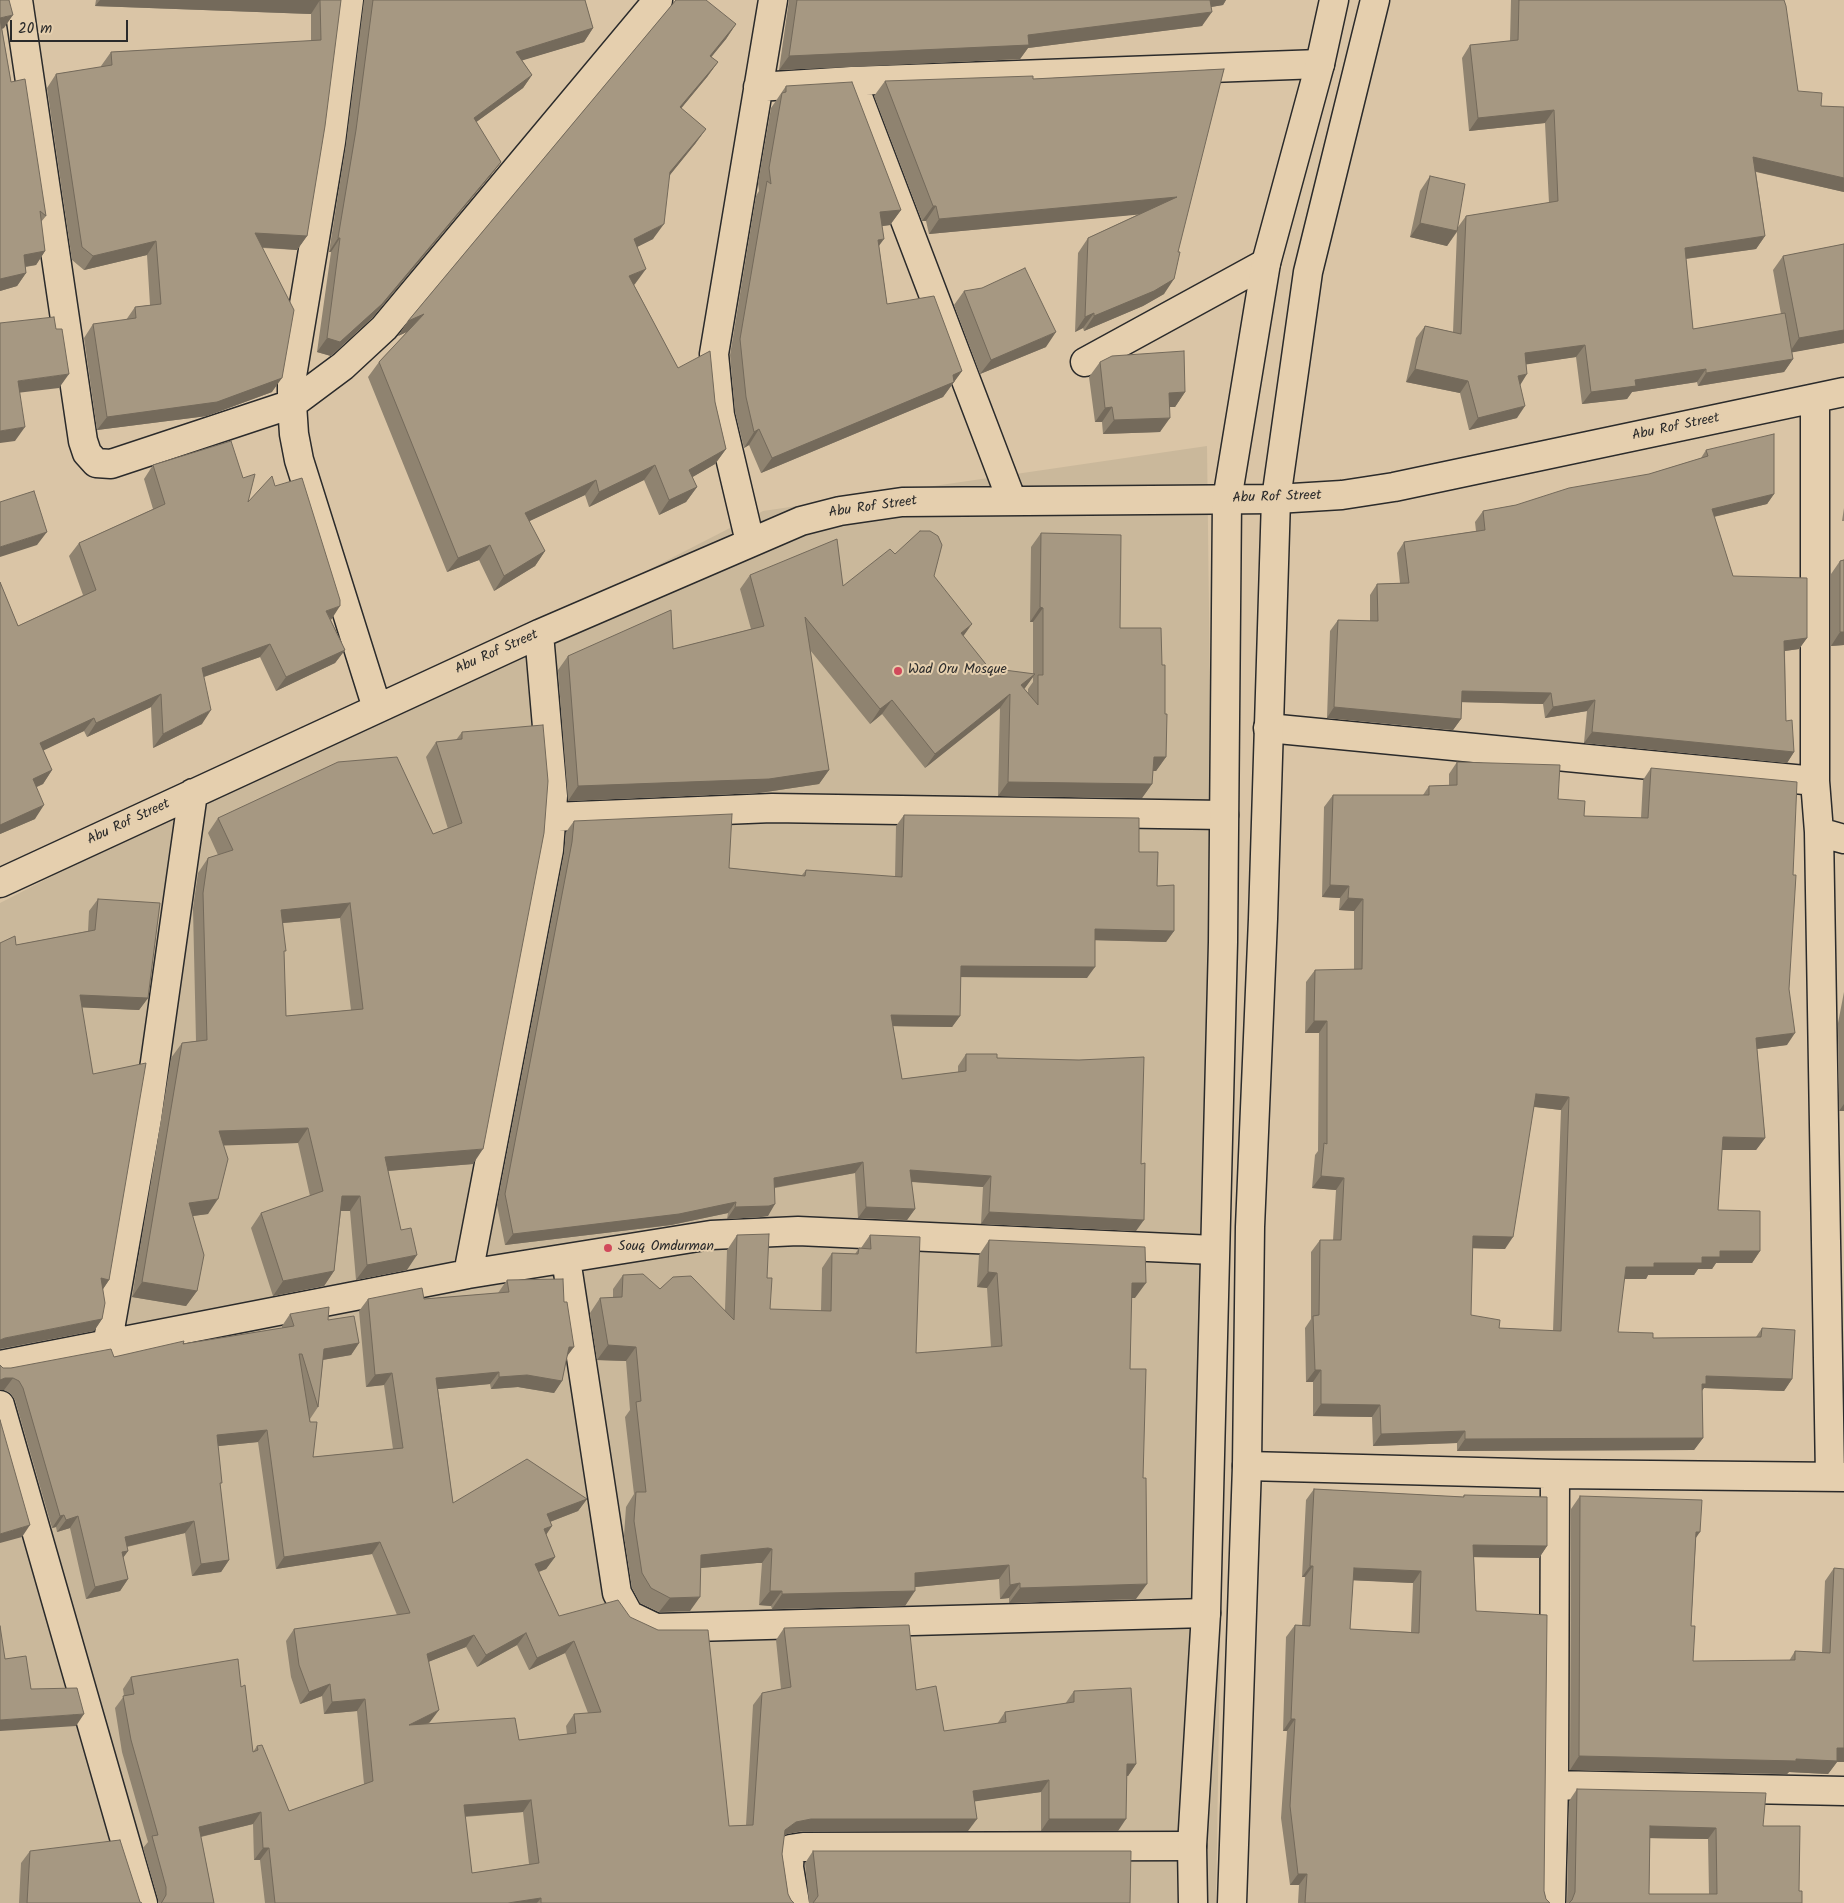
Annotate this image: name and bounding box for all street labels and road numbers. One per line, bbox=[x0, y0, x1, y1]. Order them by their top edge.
street label: Abu Rof Street bbox=[1631, 411, 1721, 445]
street label: Abu Rof Street bbox=[1232, 488, 1322, 508]
street label: Abu Rof Street bbox=[828, 493, 918, 523]
street label: Abu Rof Street bbox=[453, 627, 541, 679]
street label: Abu Rof Street bbox=[85, 797, 173, 849]

